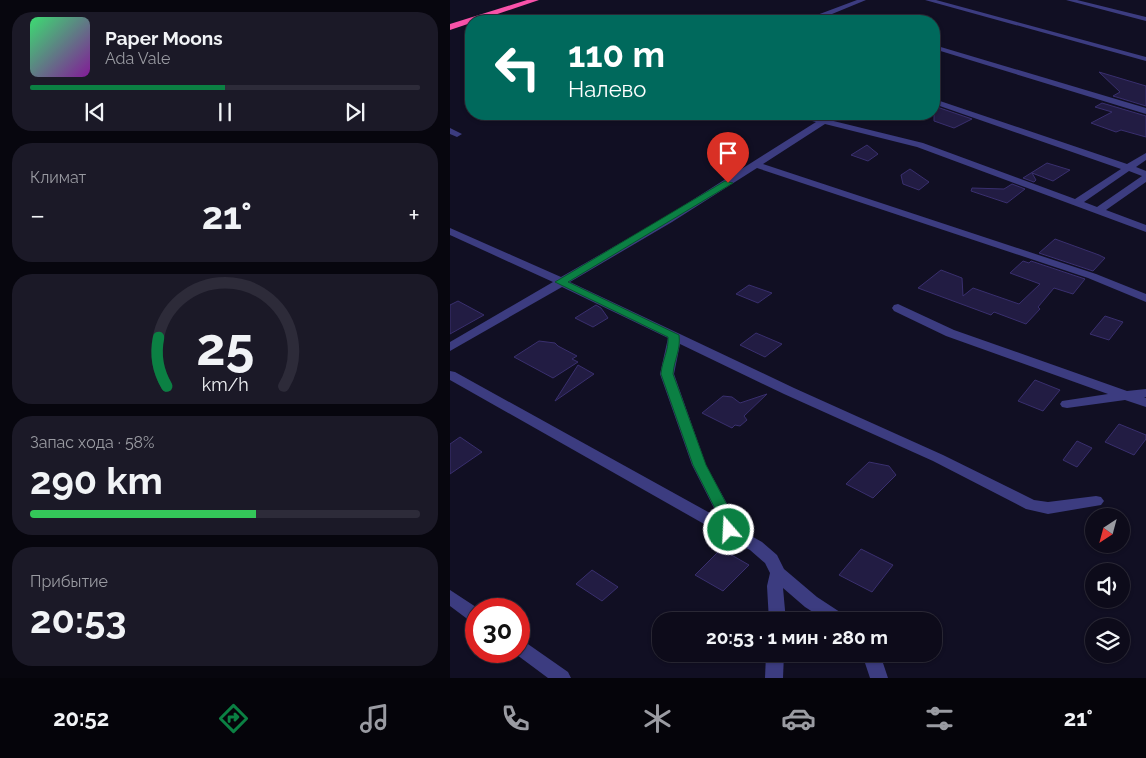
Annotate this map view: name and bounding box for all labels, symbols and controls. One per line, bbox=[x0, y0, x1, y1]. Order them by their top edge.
text: Paper Moons bbox=[105, 27, 223, 49]
text: 110 m bbox=[568, 34, 665, 75]
icon: left bbox=[485, 35, 550, 100]
text: Ada Vale bbox=[105, 49, 170, 68]
text: Налево bbox=[568, 76, 646, 102]
icon: previous bbox=[81, 98, 109, 126]
icon: pause bbox=[211, 98, 239, 126]
icon: next bbox=[341, 98, 369, 126]
pin bbox=[707, 132, 749, 183]
icon: arrive bbox=[714, 139, 742, 167]
text: Климат bbox=[30, 168, 86, 187]
text: 21° bbox=[202, 193, 252, 238]
text: − bbox=[30, 199, 45, 232]
text: + bbox=[408, 199, 420, 232]
text: 25 bbox=[196, 316, 254, 377]
text: km/h bbox=[201, 374, 249, 395]
text: Запас хода · 58% bbox=[30, 433, 155, 452]
text: 290 km bbox=[30, 458, 163, 503]
position arrow bbox=[702, 503, 754, 555]
north arrow bbox=[1085, 508, 1130, 552]
map controls bbox=[1085, 508, 1130, 663]
button: sound bbox=[1085, 563, 1130, 608]
text: Прибытие bbox=[30, 572, 108, 591]
text: 20:53 bbox=[30, 597, 126, 642]
speed limit sign: 30 bbox=[465, 598, 530, 663]
button: layers bbox=[1085, 618, 1130, 663]
text: 20:53 · 1 мин · 280 m bbox=[706, 626, 888, 648]
icon: directions bbox=[216, 701, 251, 736]
icon: music bbox=[357, 701, 392, 736]
icon: phone bbox=[498, 701, 533, 736]
icon: climate bbox=[640, 701, 675, 736]
icon: car bbox=[781, 701, 816, 736]
icon: filters bbox=[922, 701, 957, 736]
text: 20:52 bbox=[53, 705, 109, 731]
text: 21° bbox=[1064, 705, 1093, 731]

